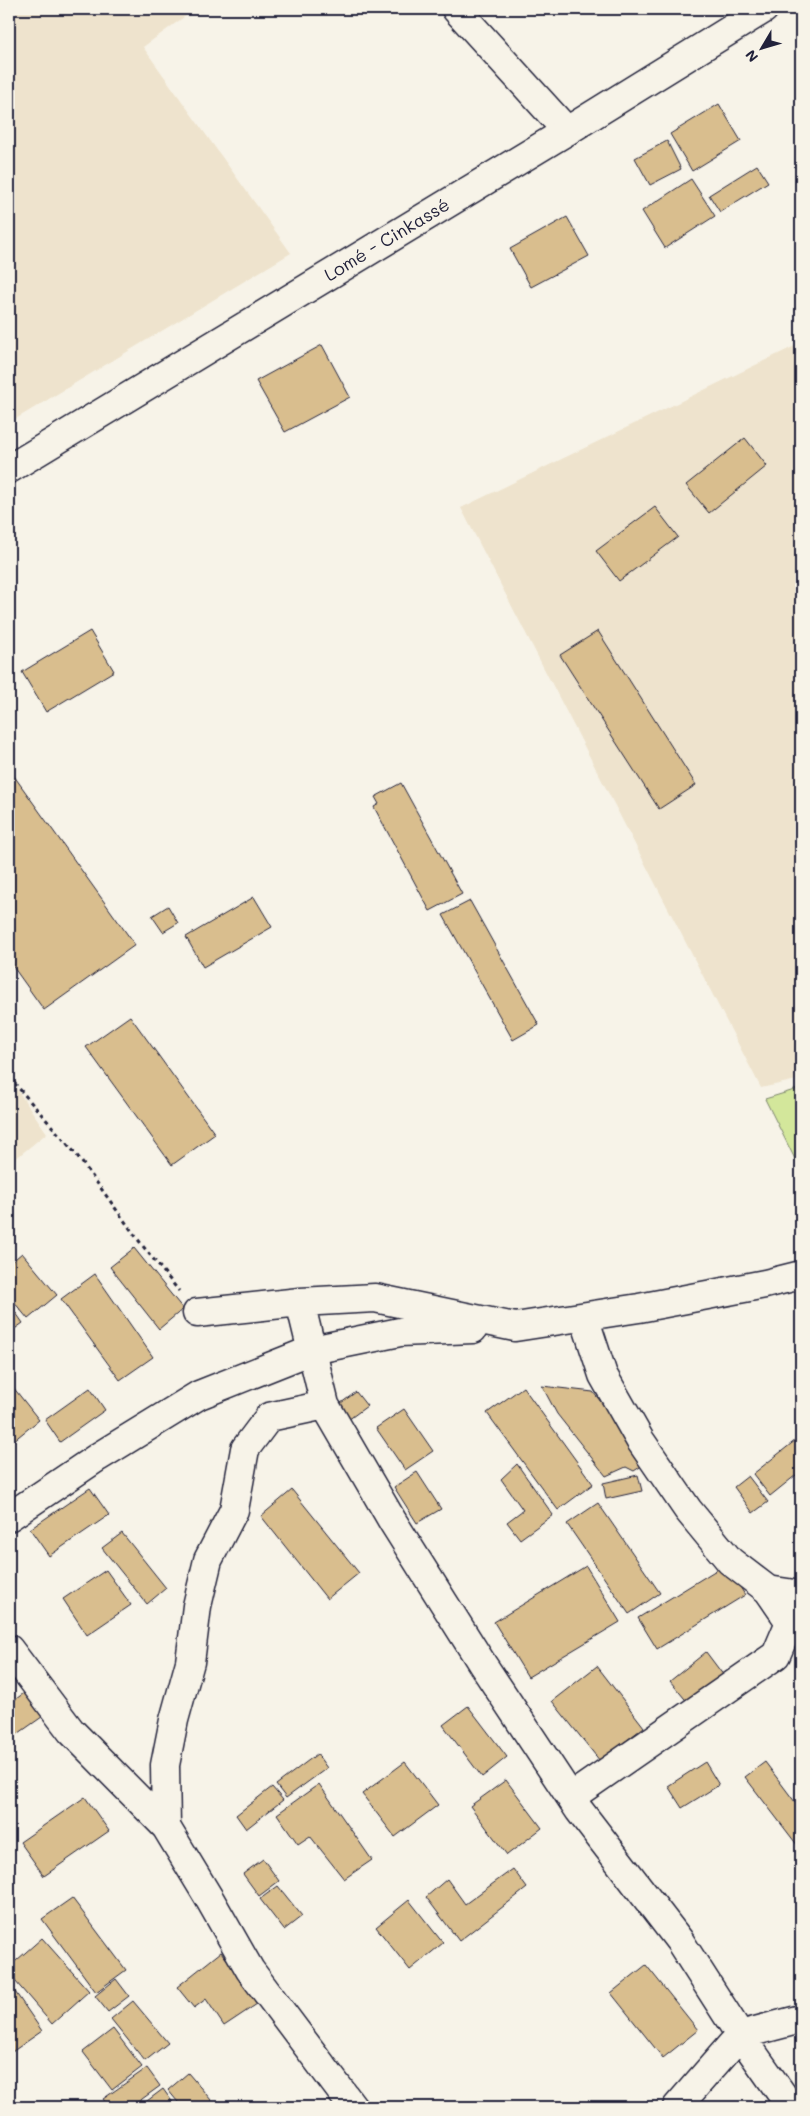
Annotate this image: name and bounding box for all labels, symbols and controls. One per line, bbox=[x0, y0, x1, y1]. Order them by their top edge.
north arrow bbox=[738, 22, 788, 72]
text: N bbox=[741, 46, 762, 66]
street label: Lomé - Cinkassé bbox=[319, 192, 454, 286]

